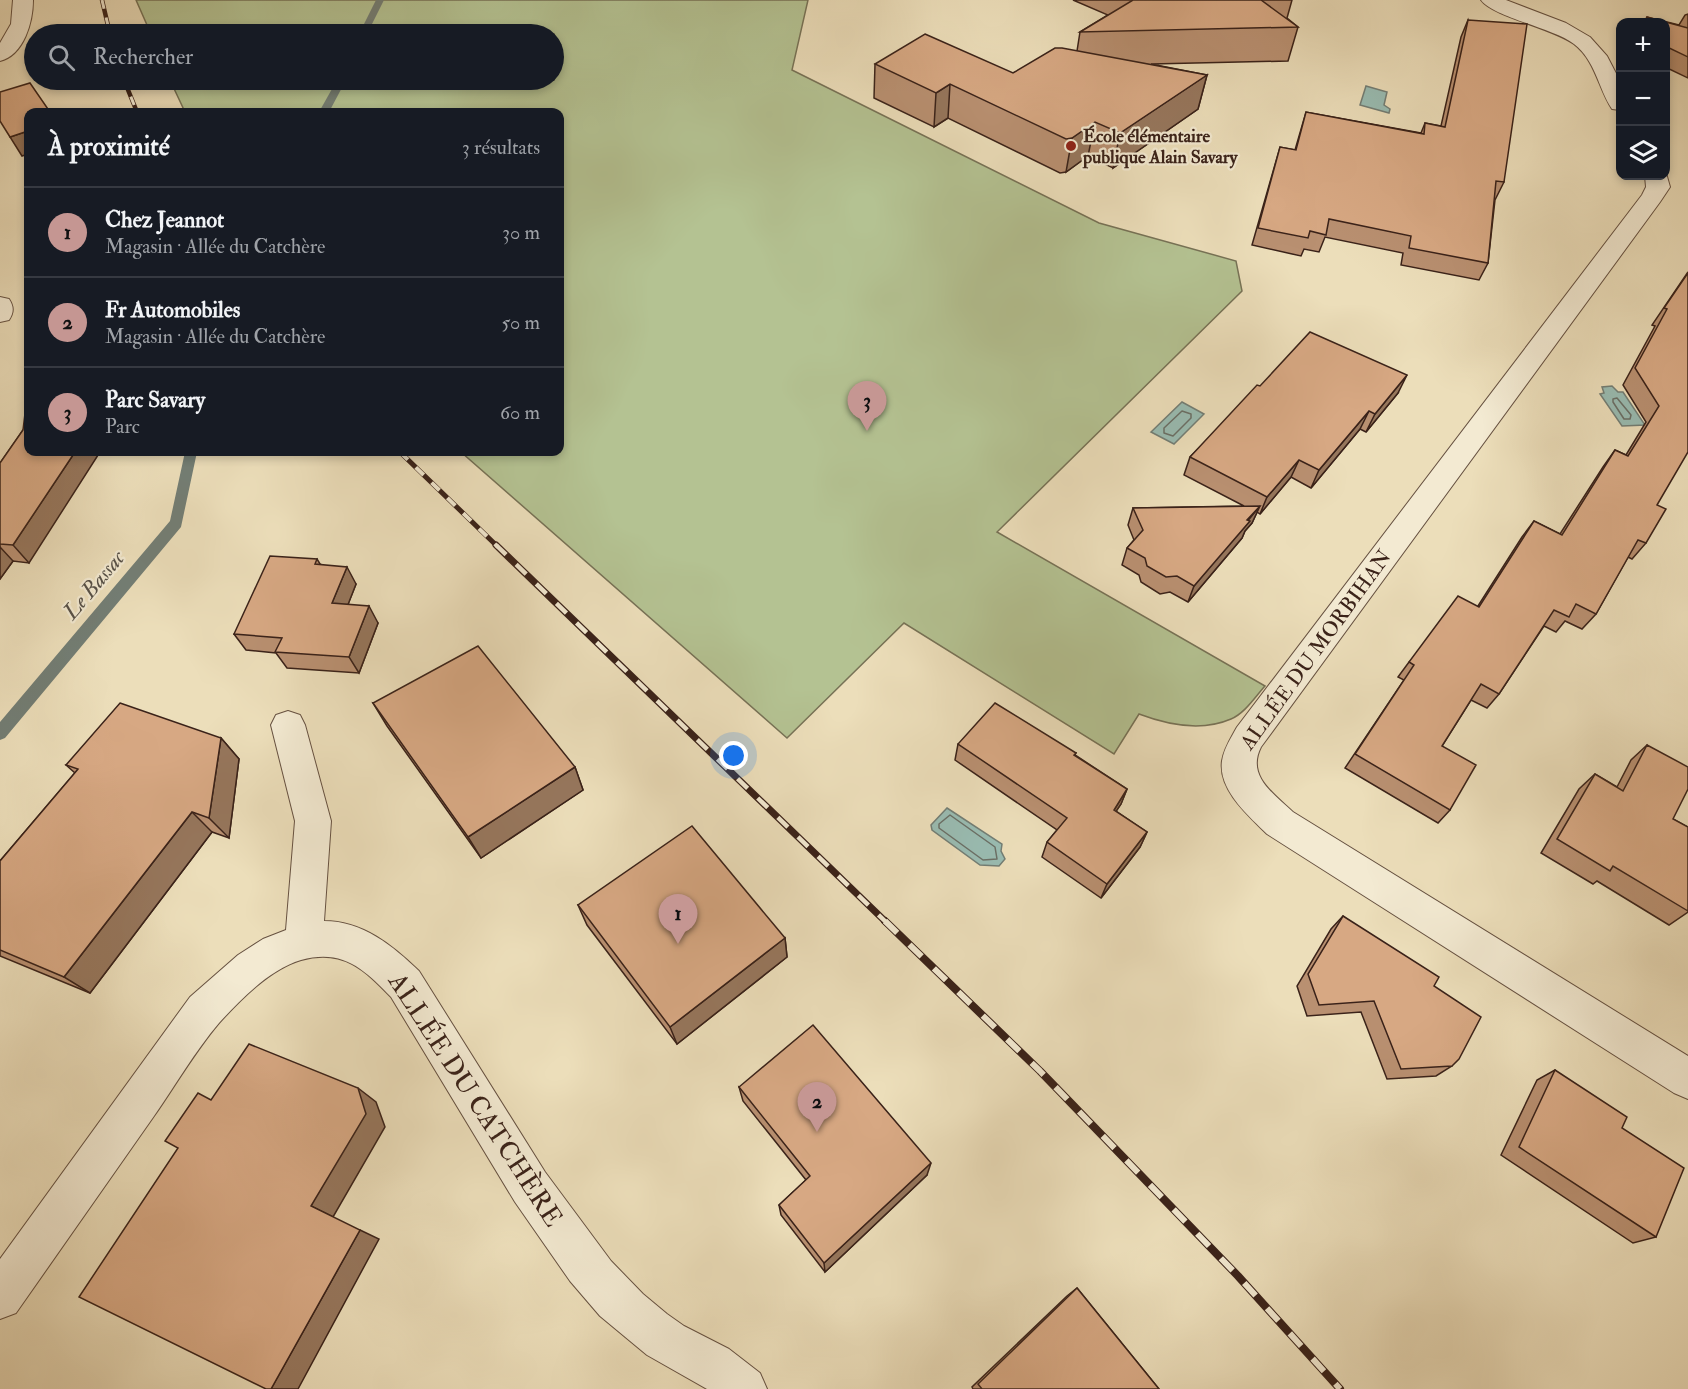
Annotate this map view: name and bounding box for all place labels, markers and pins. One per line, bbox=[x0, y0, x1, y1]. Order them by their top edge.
place label: École élémentaire publique Alain Savary bbox=[1082, 124, 1239, 169]
marker: École élémentaire publique Alain Savary bbox=[1064, 139, 1078, 153]
pin: 3 bbox=[848, 382, 886, 431]
pin: 1 bbox=[658, 894, 698, 944]
pin: 2 bbox=[798, 1082, 836, 1132]

